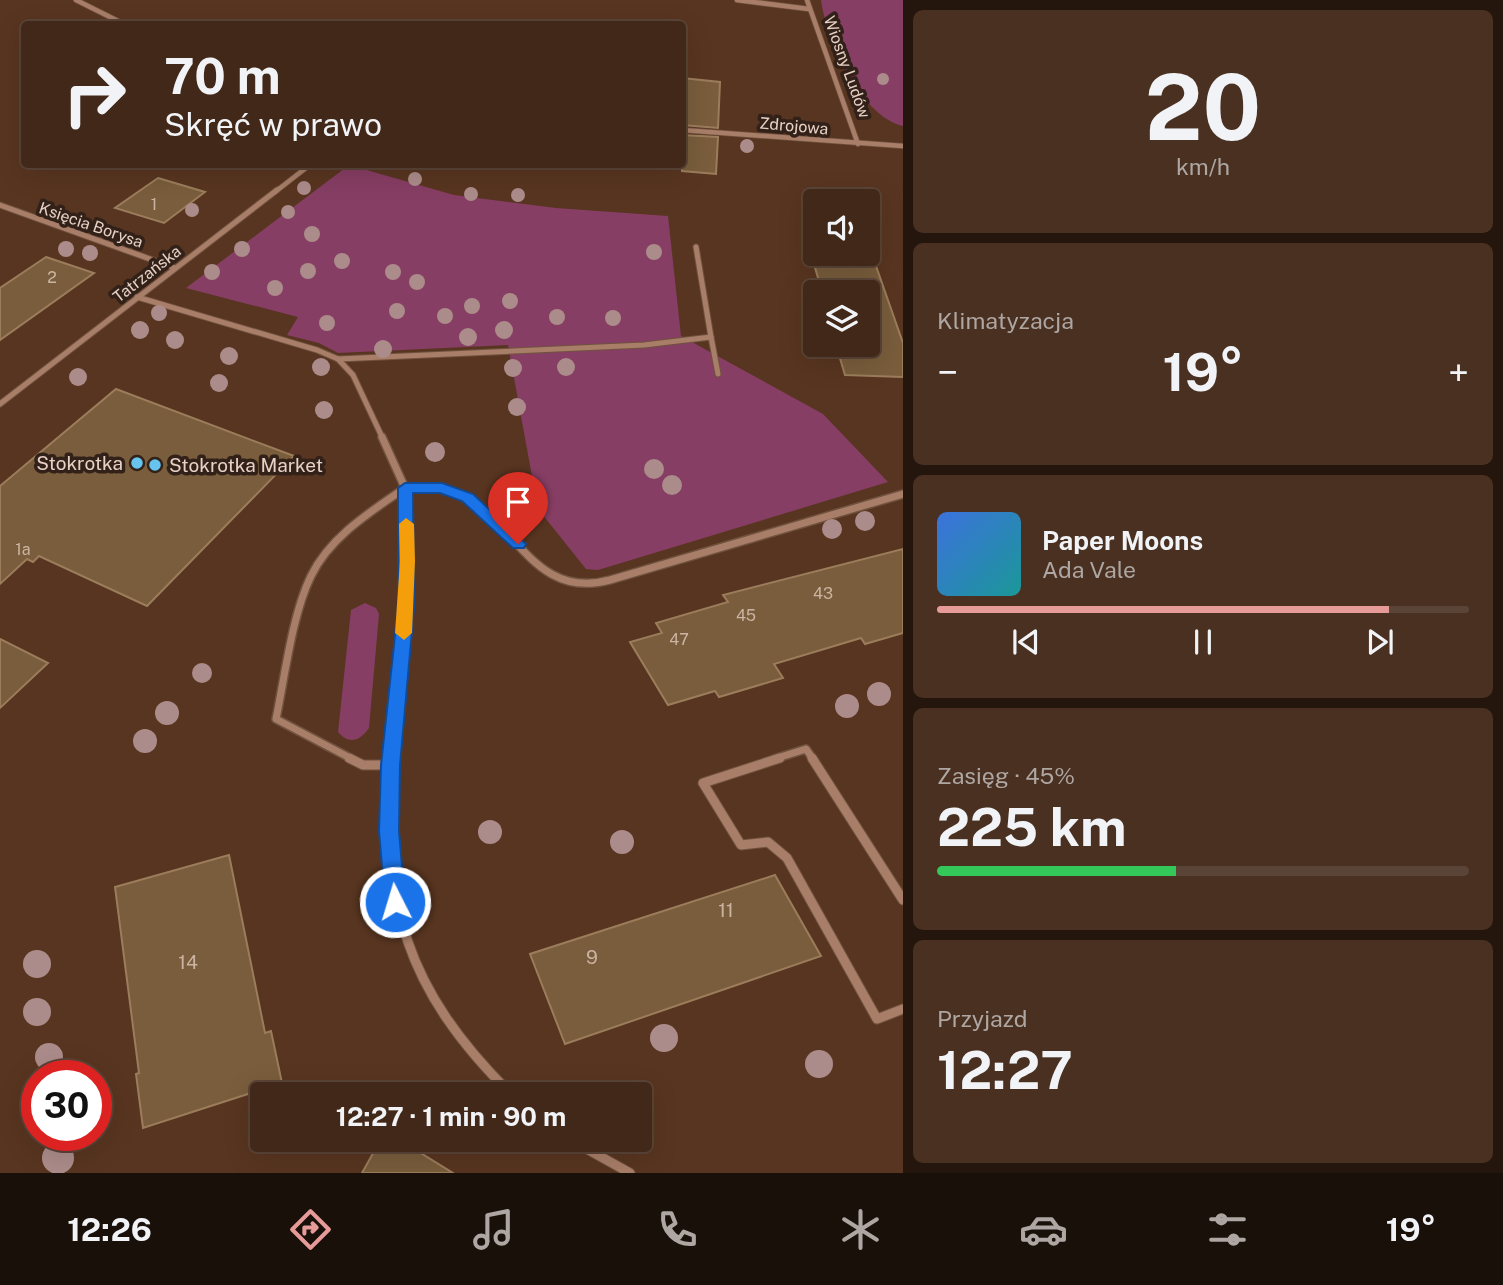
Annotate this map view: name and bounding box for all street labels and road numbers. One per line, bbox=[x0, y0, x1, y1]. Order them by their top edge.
street label: Wiosny Ludów bbox=[820, 13, 874, 121]
street label: Zdrojowa bbox=[759, 114, 829, 138]
street label: Księcia Borysa bbox=[36, 198, 146, 252]
street label: Tatrzańska bbox=[109, 242, 185, 306]

